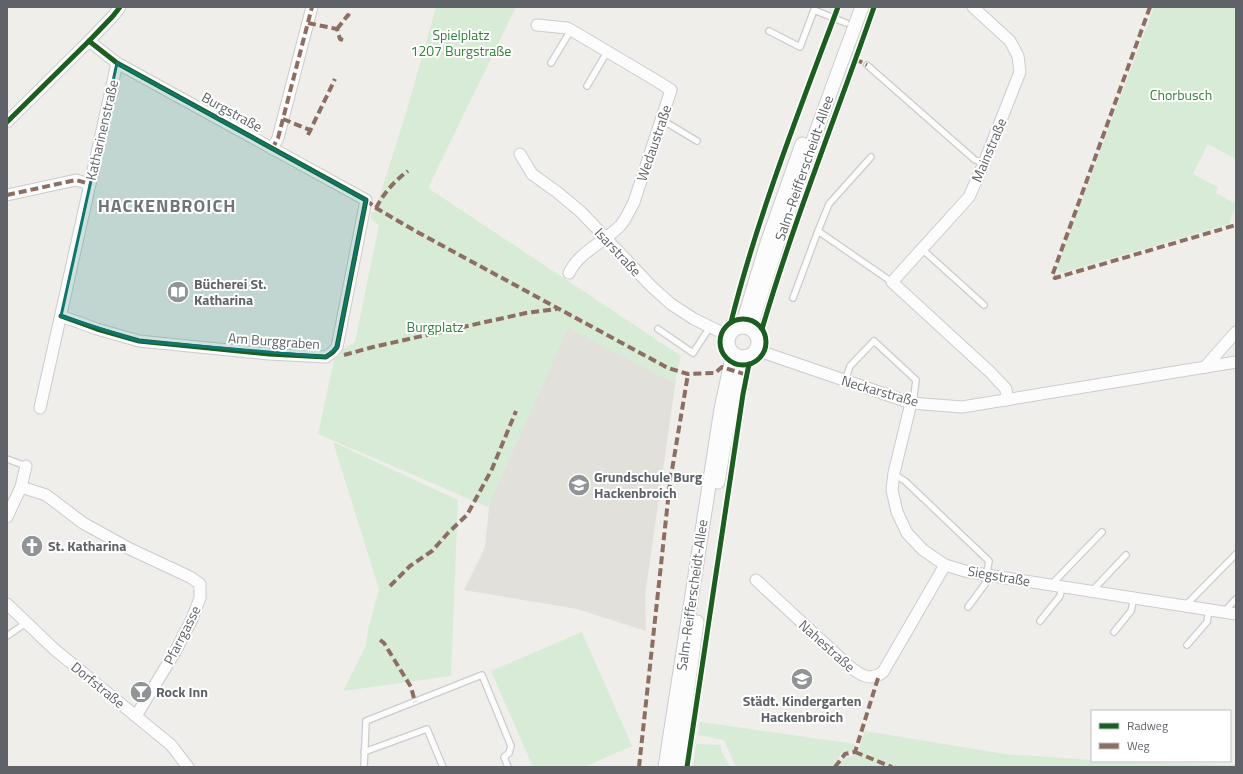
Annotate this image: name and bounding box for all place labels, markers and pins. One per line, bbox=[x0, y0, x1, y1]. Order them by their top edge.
place label: Bücherei St. Katharina bbox=[194, 273, 267, 310]
library icon: Bücherei St. Katharina bbox=[165, 279, 191, 305]
place label: Grundschule Burg Hackenbroich bbox=[594, 466, 703, 503]
school or university icon: Grundschule Burg Hackenbroich bbox=[566, 472, 592, 498]
church icon: St. Katharina bbox=[19, 533, 45, 559]
place label: St. Katharina bbox=[48, 535, 126, 556]
school or university icon: Städt. Kindergarten Hackenbroich bbox=[789, 666, 815, 692]
bar icon: Rock Inn bbox=[128, 679, 154, 705]
place label: Rock Inn bbox=[156, 681, 208, 702]
place label: Städt. Kindergarten Hackenbroich bbox=[743, 690, 861, 727]

